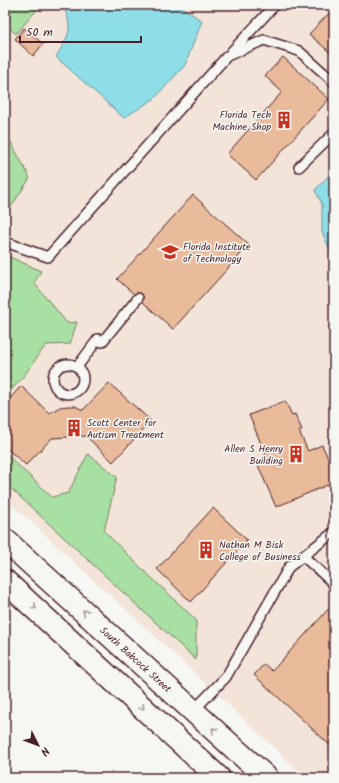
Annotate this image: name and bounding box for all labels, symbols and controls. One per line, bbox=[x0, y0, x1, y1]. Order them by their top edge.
scale bar bbox=[20, 18, 141, 44]
text: 50 m bbox=[26, 23, 53, 42]
place label: Florida Tech Machine Shop bbox=[212, 107, 271, 135]
building icon: Florida Tech Machine Shop bbox=[274, 110, 294, 130]
place label: Florida Institute of Technology bbox=[183, 239, 251, 267]
school or university icon: Florida Institute of Technology bbox=[160, 242, 180, 262]
place label: Scott Center for Autism Treatment bbox=[87, 415, 164, 443]
building icon: Scott Center for Autism Treatment bbox=[64, 418, 84, 438]
place label: Allen S Henry Building bbox=[224, 441, 283, 469]
building icon: Allen S Henry Building bbox=[286, 444, 306, 464]
place label: Nathan M Bisk College of Business bbox=[219, 537, 301, 565]
building icon: Nathan M Bisk College of Business bbox=[196, 540, 216, 560]
one-way arrow bbox=[29, 603, 37, 610]
one-way arrow bbox=[82, 610, 90, 617]
street label: South Babcock Street bbox=[96, 623, 175, 697]
one-way arrow bbox=[137, 702, 145, 710]
north arrow bbox=[18, 725, 58, 765]
one-way arrow bbox=[211, 727, 219, 735]
text: N bbox=[36, 742, 54, 760]

